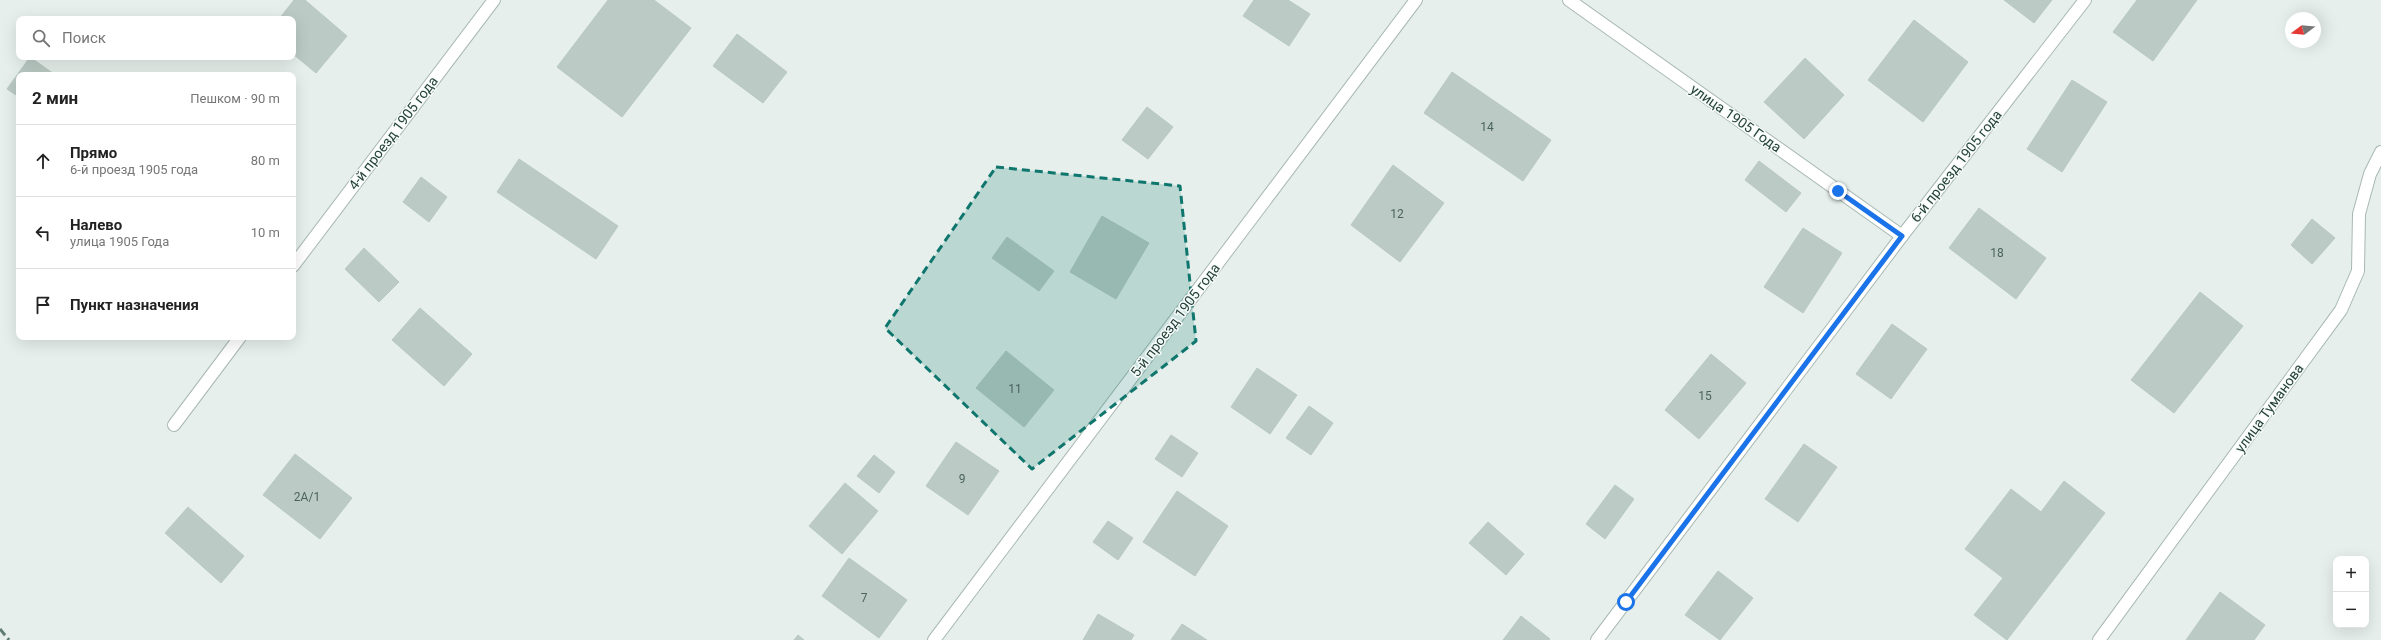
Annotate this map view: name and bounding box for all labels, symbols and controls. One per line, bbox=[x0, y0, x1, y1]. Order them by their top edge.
north arrow bbox=[2285, 12, 2321, 48]
search box bbox=[16, 16, 296, 60]
icon: search bbox=[30, 27, 52, 49]
text: Поиск bbox=[62, 29, 106, 47]
street label: 4-й проезд 1905 года bbox=[345, 73, 441, 193]
street label: улица 1905 Года bbox=[1688, 81, 1784, 155]
text: 2 мин bbox=[32, 88, 78, 108]
text: Пешком · 90 m bbox=[190, 91, 280, 106]
street label: 6-й проезд 1905 года bbox=[1907, 107, 2005, 225]
house number: 14 bbox=[1480, 120, 1494, 134]
text: Прямо bbox=[70, 144, 117, 162]
icon: ahead bbox=[32, 150, 54, 172]
text: 80 m bbox=[251, 153, 280, 168]
text: 6-й проезд 1905 года bbox=[70, 162, 198, 177]
route end bbox=[1829, 182, 1847, 200]
house number: 12 bbox=[1390, 207, 1404, 221]
text: Налево bbox=[70, 216, 122, 234]
icon: left bbox=[32, 222, 54, 244]
text: 10 m bbox=[251, 225, 280, 240]
text: улица 1905 Года bbox=[70, 234, 169, 249]
house number: 18 bbox=[1990, 246, 2004, 260]
street label: 5-й проезд 1905 года bbox=[1127, 260, 1223, 380]
icon: arrive bbox=[32, 294, 54, 316]
text: Пункт назначения bbox=[70, 296, 199, 314]
street label: улица Туманова bbox=[2231, 361, 2307, 455]
house number: 11 bbox=[1008, 382, 1022, 396]
house number: 15 bbox=[1698, 389, 1712, 403]
house number: 9 bbox=[959, 472, 965, 486]
house number: 2А/1 bbox=[294, 490, 320, 504]
map controls bbox=[2333, 556, 2369, 628]
button: + bbox=[2333, 556, 2369, 592]
house number: 7 bbox=[861, 591, 868, 605]
button: − bbox=[2333, 592, 2369, 628]
route start bbox=[1617, 593, 1635, 611]

